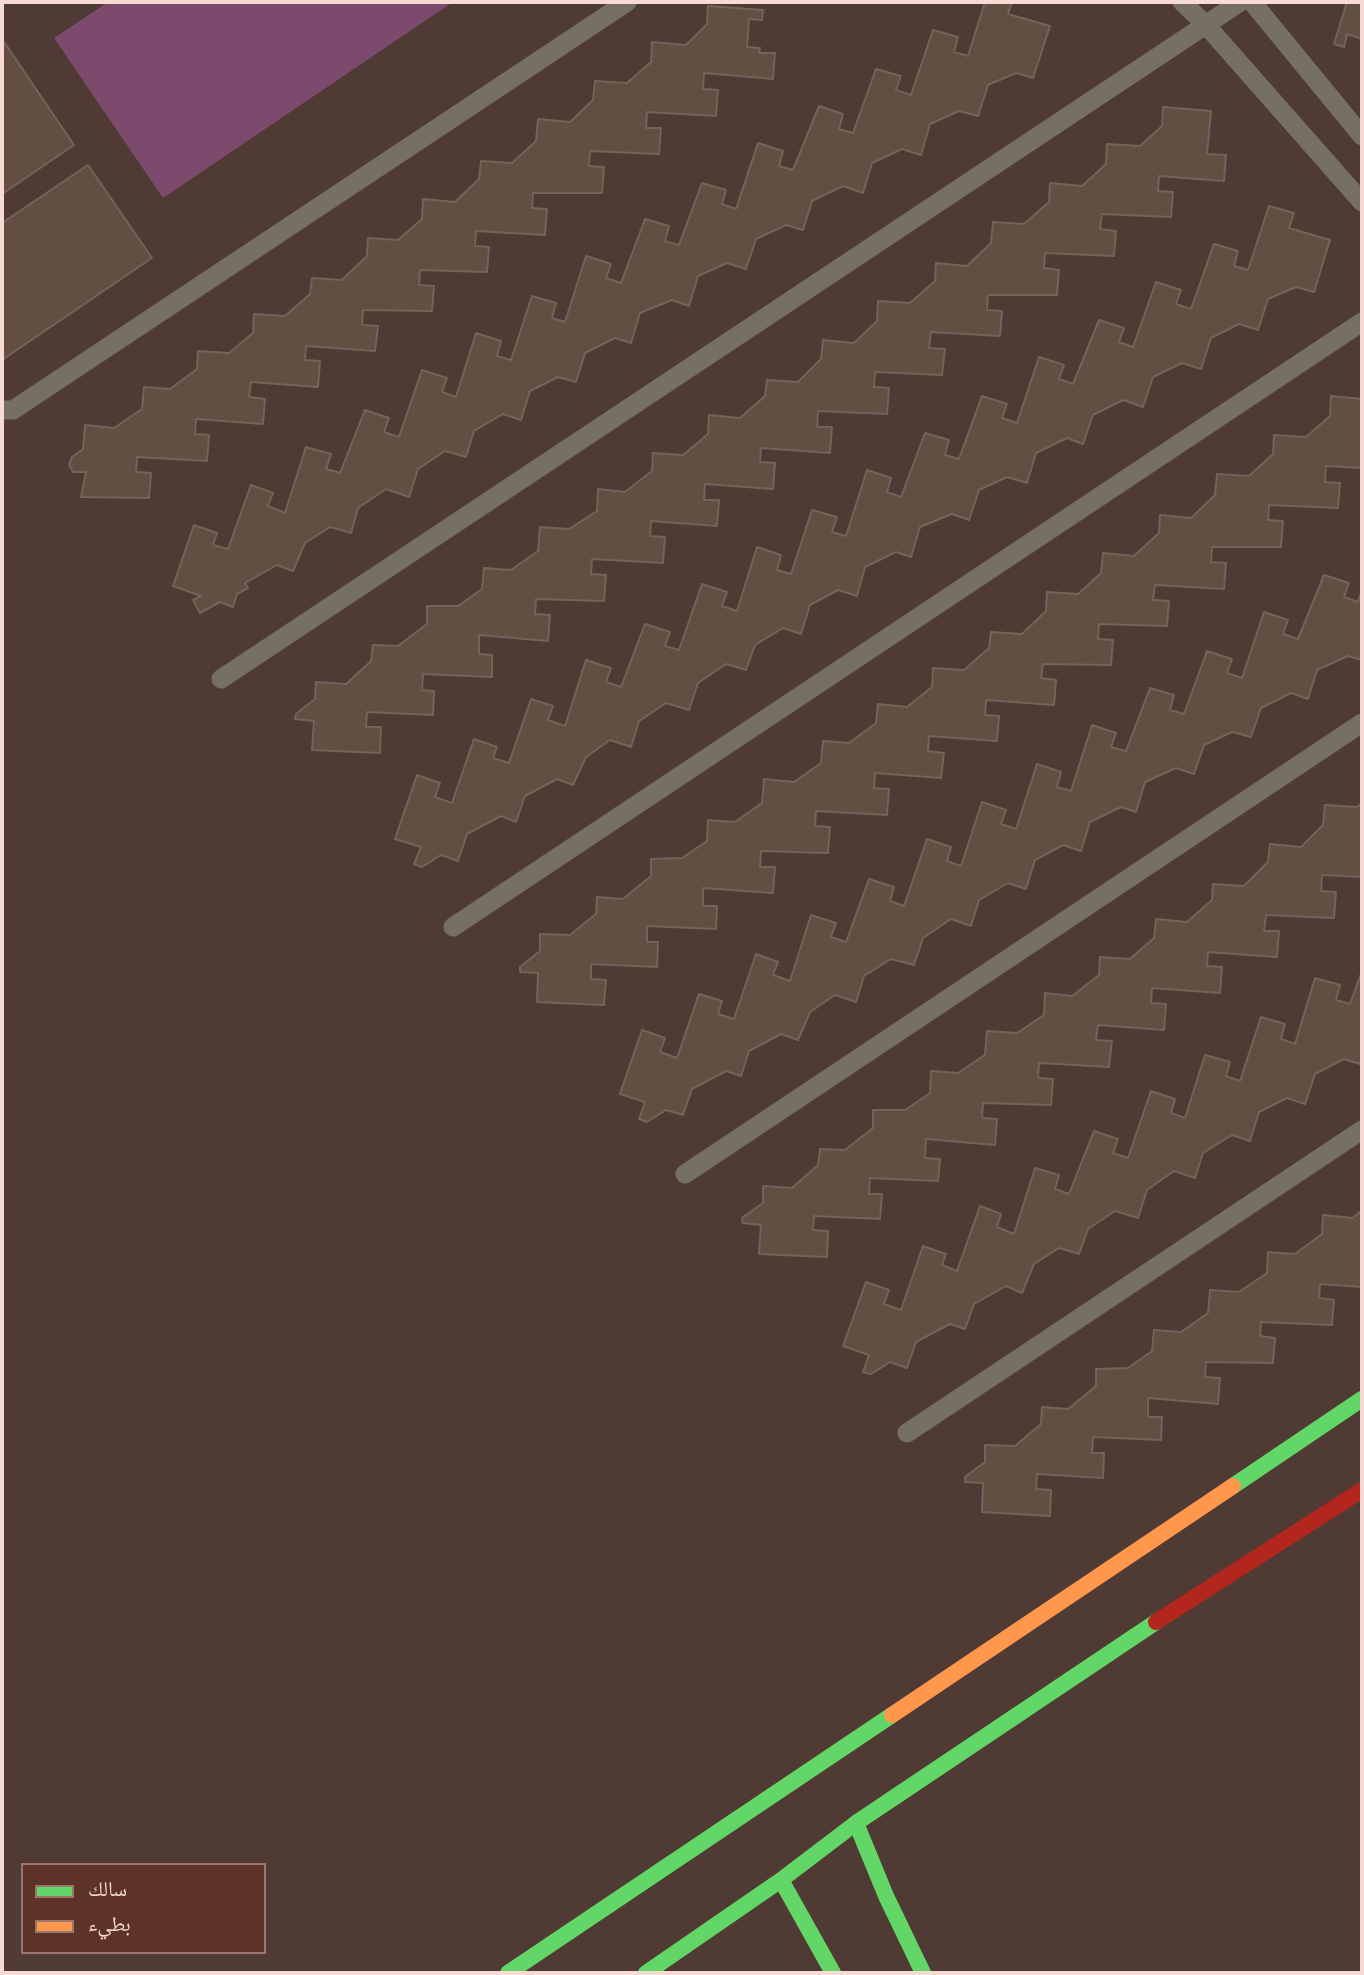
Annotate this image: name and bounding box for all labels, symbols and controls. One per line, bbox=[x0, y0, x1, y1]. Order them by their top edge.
legend bbox=[21, 1863, 266, 1954]
text: سالك bbox=[88, 1877, 127, 1900]
text: بطيء bbox=[88, 1912, 131, 1935]

